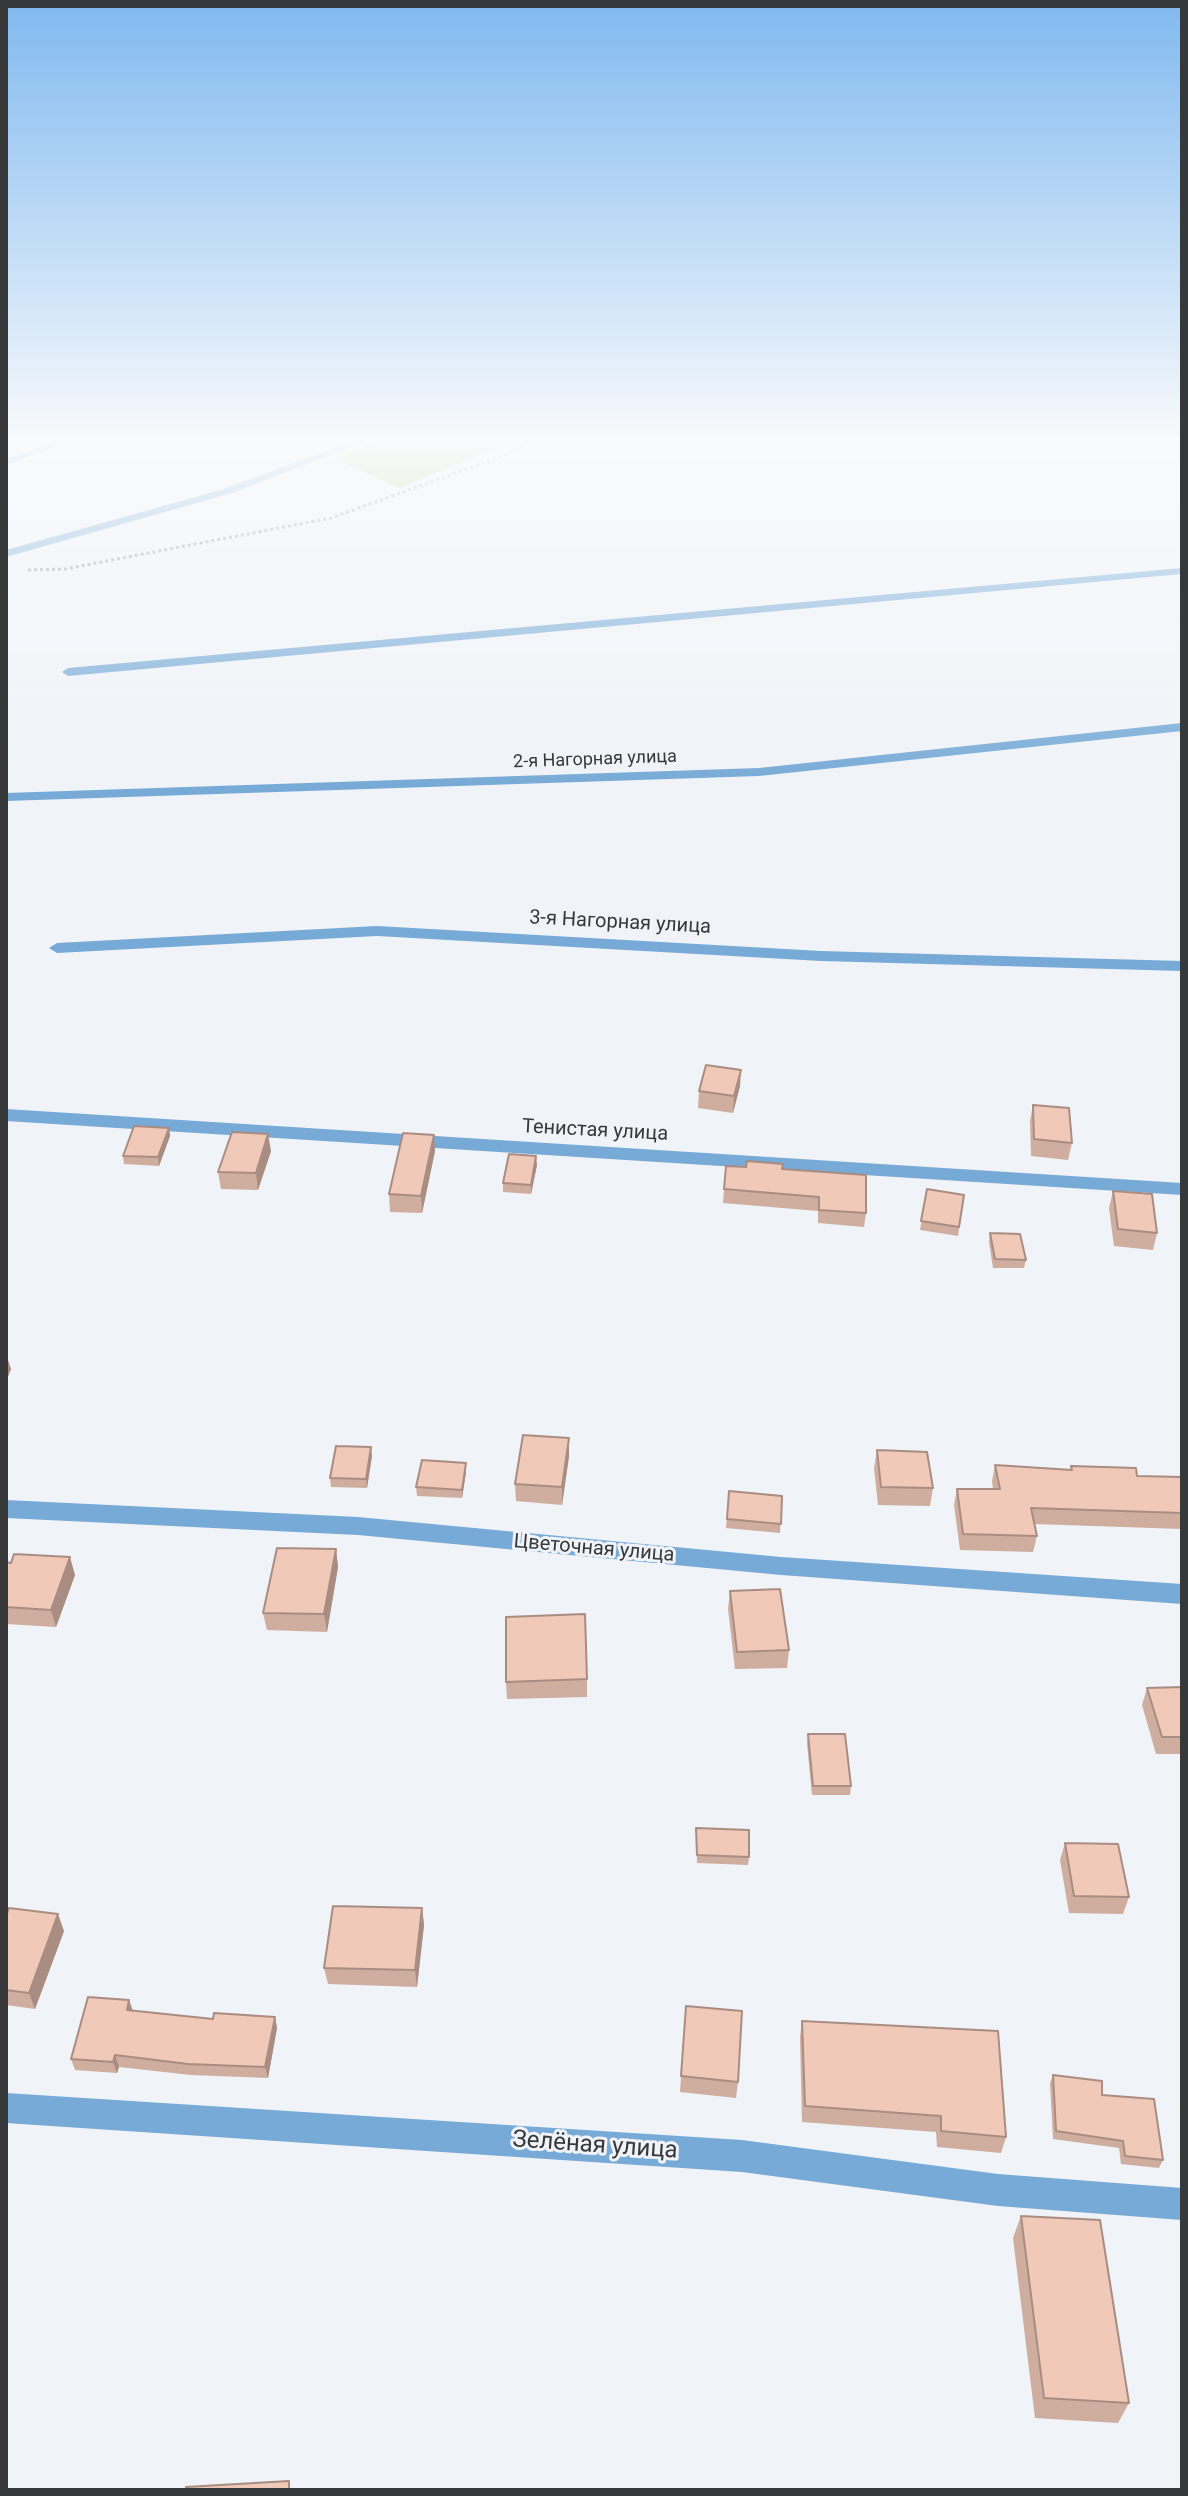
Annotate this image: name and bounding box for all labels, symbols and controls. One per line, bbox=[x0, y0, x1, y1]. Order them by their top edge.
street label: 2-я Нагорная улица bbox=[513, 746, 677, 774]
street label: 3-я Нагорная улица bbox=[529, 906, 711, 940]
street label: Тенистая улица bbox=[521, 1115, 669, 1147]
street label: Цветочная улица bbox=[513, 1530, 675, 1568]
street label: Зелёная улица bbox=[511, 2126, 679, 2166]

